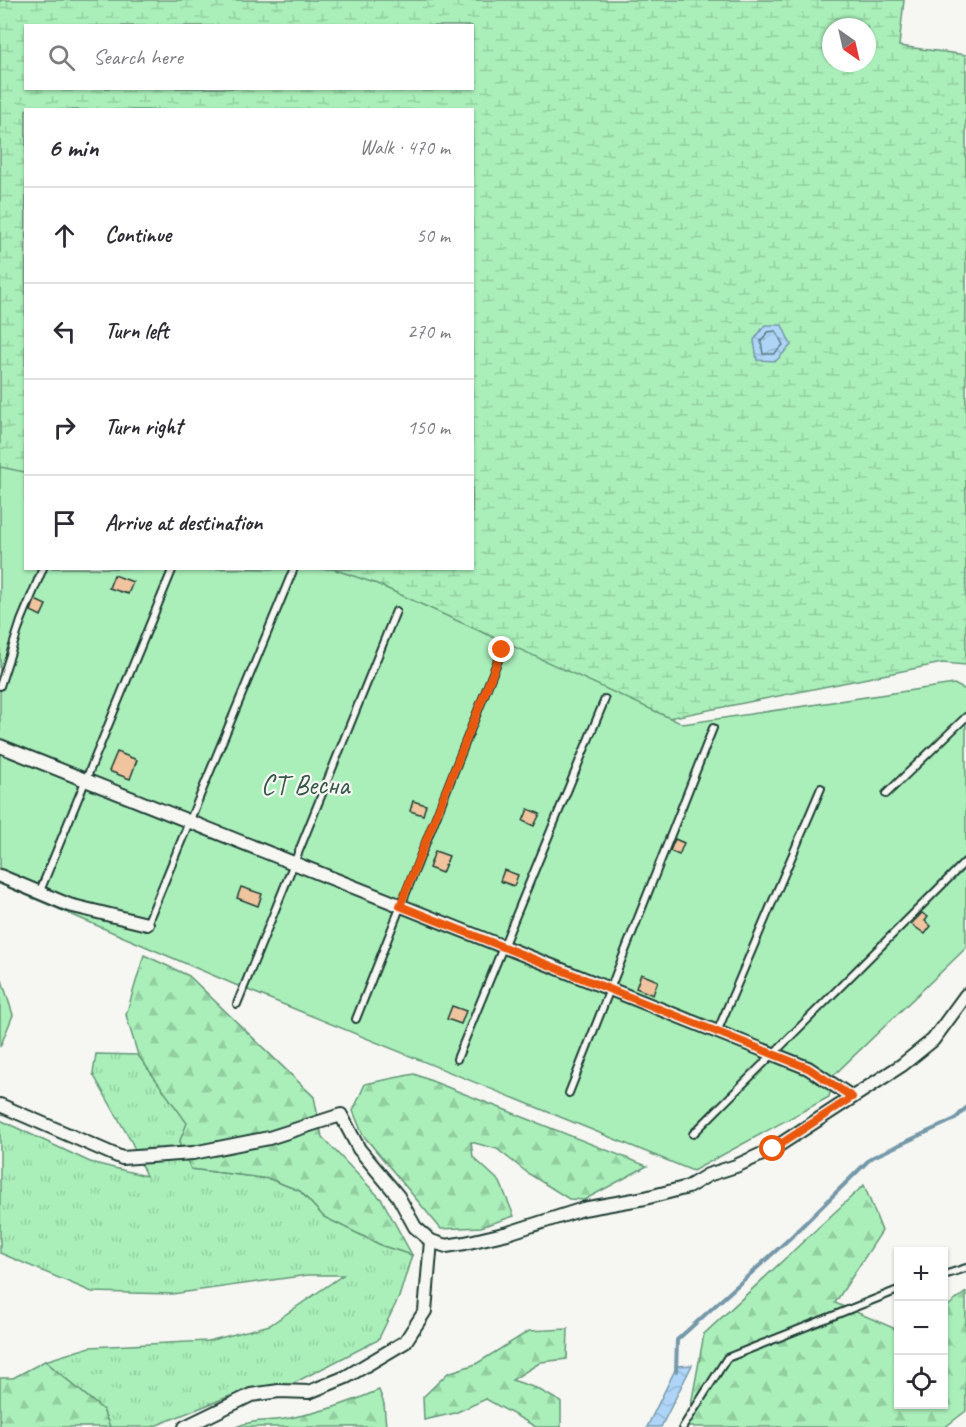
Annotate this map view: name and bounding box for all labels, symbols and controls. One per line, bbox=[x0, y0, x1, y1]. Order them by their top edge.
north arrow bbox=[822, 18, 876, 72]
search box bbox=[24, 24, 474, 90]
icon: search bbox=[45, 41, 78, 74]
text: Search here bbox=[93, 43, 183, 71]
text: 6 min bbox=[48, 131, 98, 164]
text: Walk · 470 m bbox=[360, 135, 450, 160]
icon: ahead bbox=[48, 219, 81, 252]
text: Continue bbox=[105, 221, 171, 249]
text: 50 m bbox=[416, 223, 450, 248]
icon: left bbox=[48, 315, 81, 348]
text: Turn left bbox=[105, 317, 169, 345]
text: 270 m bbox=[407, 319, 450, 344]
icon: right bbox=[48, 411, 81, 444]
text: Turn right bbox=[105, 413, 182, 441]
text: 150 m bbox=[407, 415, 450, 440]
icon: arrive bbox=[48, 507, 81, 540]
text: Arrive at destination bbox=[105, 509, 262, 537]
route end bbox=[488, 636, 514, 662]
park label: СТ Весна bbox=[261, 767, 351, 802]
route start bbox=[759, 1135, 785, 1161]
map controls bbox=[894, 1247, 948, 1409]
button: + bbox=[894, 1247, 948, 1301]
button: − bbox=[894, 1301, 948, 1355]
button: locate bbox=[894, 1355, 948, 1409]

